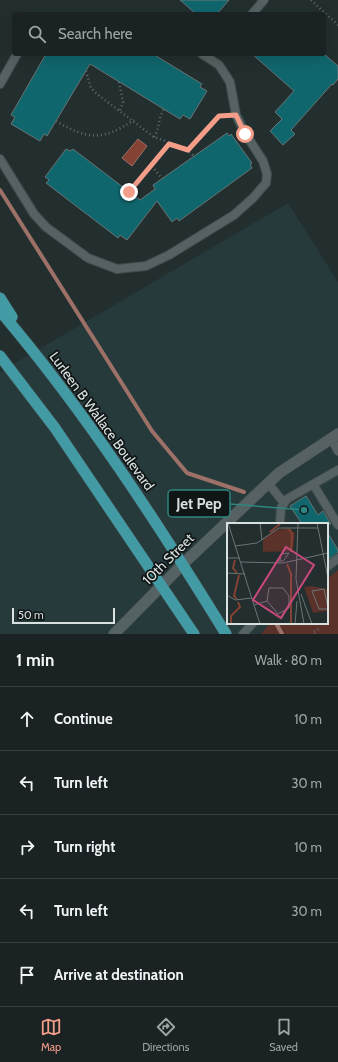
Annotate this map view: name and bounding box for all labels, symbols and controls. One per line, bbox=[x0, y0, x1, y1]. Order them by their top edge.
search box bbox=[12, 12, 326, 56]
icon: search bbox=[26, 23, 48, 45]
text: Search here bbox=[58, 25, 133, 43]
route start bbox=[236, 125, 254, 143]
route end bbox=[120, 183, 138, 201]
street label: Lurleen B Wallace Boulevard bbox=[46, 348, 158, 494]
callout: Jet Pep bbox=[168, 490, 230, 517]
text: Jet Pep bbox=[175, 495, 222, 513]
inset map bbox=[227, 523, 328, 624]
street label: 10th Street bbox=[138, 529, 198, 589]
scale bar bbox=[12, 606, 115, 625]
text: 50 m bbox=[18, 608, 44, 622]
text: 1 min bbox=[16, 650, 54, 670]
text: Walk · 80 m bbox=[255, 652, 322, 668]
icon: ahead bbox=[16, 708, 38, 730]
text: Continue bbox=[54, 710, 113, 728]
text: 10 m bbox=[294, 711, 322, 727]
icon: left bbox=[16, 772, 38, 794]
text: Turn left bbox=[54, 774, 108, 792]
text: 30 m bbox=[292, 775, 322, 791]
icon: right bbox=[16, 836, 38, 858]
text: Turn right bbox=[54, 838, 115, 856]
text: 10 m bbox=[294, 839, 322, 855]
icon: left bbox=[16, 900, 38, 922]
text: Turn left bbox=[54, 902, 108, 920]
text: 30 m bbox=[292, 903, 322, 919]
icon: arrive bbox=[16, 964, 38, 986]
text: Arrive at destination bbox=[54, 966, 184, 984]
tab: Map bbox=[40, 1016, 62, 1054]
tab: Directions bbox=[142, 1016, 189, 1054]
tab: Saved bbox=[269, 1016, 298, 1054]

